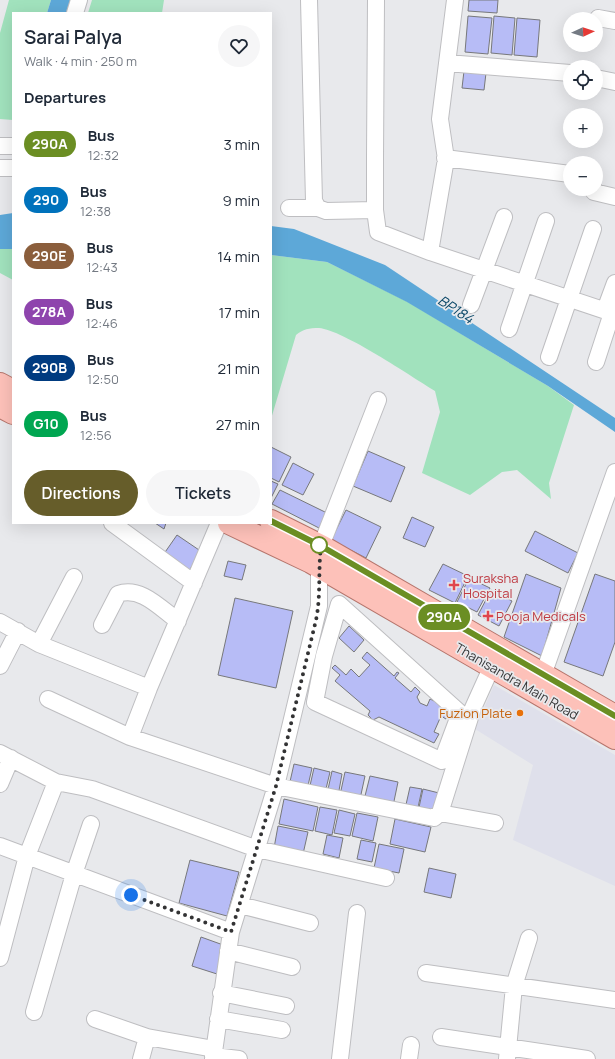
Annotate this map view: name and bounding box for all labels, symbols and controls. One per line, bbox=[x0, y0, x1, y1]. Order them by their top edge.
north arrow bbox=[563, 12, 603, 52]
map controls bbox=[563, 12, 603, 196]
text: Sarai Palya bbox=[24, 24, 122, 50]
button: heart bbox=[218, 25, 260, 67]
text: Walk · 4 min · 250 m bbox=[24, 52, 137, 70]
button: locate bbox=[563, 60, 603, 100]
text: Departures bbox=[24, 87, 106, 108]
button: + bbox=[563, 108, 603, 148]
text: Bus bbox=[88, 125, 115, 146]
text: 290A bbox=[32, 134, 68, 153]
text: 3 min bbox=[224, 134, 260, 155]
text: 12:32 bbox=[88, 146, 119, 164]
button: − bbox=[563, 156, 603, 196]
text: Bus bbox=[80, 181, 107, 202]
text: 290 bbox=[33, 190, 59, 209]
text: 9 min bbox=[223, 190, 260, 211]
text: 12:38 bbox=[80, 202, 111, 220]
text: Bus bbox=[86, 237, 113, 258]
text: 290E bbox=[32, 246, 66, 265]
text: 14 min bbox=[217, 246, 260, 267]
text: 12:43 bbox=[86, 258, 118, 276]
water label: BP184 bbox=[435, 290, 478, 328]
text: Bus bbox=[86, 293, 113, 314]
text: 278A bbox=[32, 302, 66, 321]
text: 17 min bbox=[218, 302, 260, 323]
text: 12:46 bbox=[86, 314, 118, 332]
text: Bus bbox=[87, 349, 114, 370]
text: 290B bbox=[32, 358, 67, 377]
text: 21 min bbox=[217, 358, 260, 379]
text: 12:50 bbox=[87, 370, 119, 388]
text: Bus bbox=[80, 405, 107, 426]
text: G10 bbox=[33, 414, 59, 433]
text: 27 min bbox=[216, 414, 260, 435]
text: 12:56 bbox=[80, 426, 112, 444]
button: Directions bbox=[24, 470, 138, 516]
button: Tickets bbox=[146, 470, 260, 516]
unlabelled marker bbox=[310, 536, 328, 554]
place label: Suraksha Hospital bbox=[463, 569, 518, 602]
marker: Suraksha Hospital bbox=[448, 579, 460, 591]
line badge: 290A bbox=[416, 604, 472, 630]
text: 290A bbox=[426, 607, 462, 626]
place label: Pooja Medicals bbox=[496, 607, 586, 625]
marker: Pooja Medicals bbox=[483, 611, 493, 621]
street label: Thanisandra Main Road bbox=[452, 638, 582, 724]
place label: Fuzion Plate bbox=[439, 704, 512, 722]
marker: Fuzion Plate bbox=[515, 708, 525, 718]
your location bbox=[121, 885, 141, 905]

